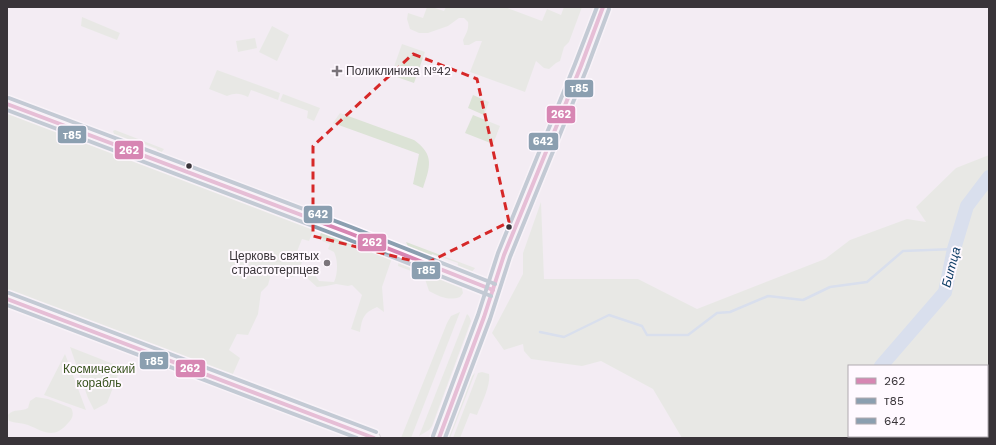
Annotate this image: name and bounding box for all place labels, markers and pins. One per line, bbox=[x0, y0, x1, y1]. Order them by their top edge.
place label: Поликлиника №42 bbox=[346, 64, 451, 78]
marker: Поликлиника №42 bbox=[331, 65, 343, 77]
unlabelled marker bbox=[184, 161, 194, 171]
unlabelled marker bbox=[504, 222, 514, 232]
place label: Церковь святых страстотерпцев bbox=[229, 249, 319, 277]
marker: Церковь святых страстотерпцев bbox=[322, 258, 332, 268]

